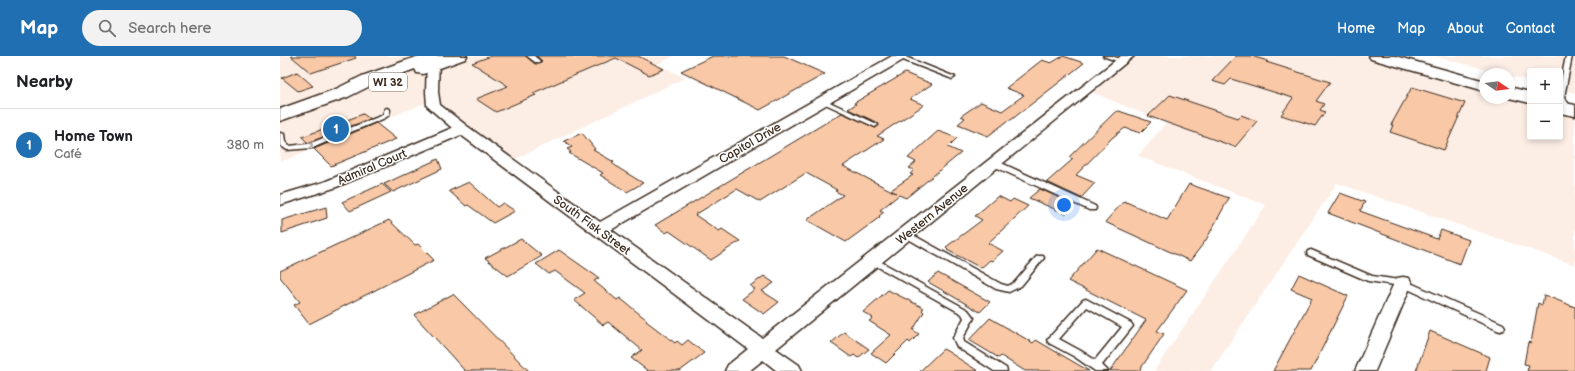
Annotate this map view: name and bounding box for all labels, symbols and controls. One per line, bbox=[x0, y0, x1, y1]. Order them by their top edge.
search box bbox=[82, 10, 362, 46]
text: Map bbox=[20, 17, 58, 40]
icon: search bbox=[96, 17, 118, 39]
text: Search here bbox=[128, 19, 211, 38]
text: Home bbox=[1337, 20, 1375, 37]
text: Map bbox=[1397, 20, 1425, 37]
text: About bbox=[1447, 20, 1484, 37]
text: Contact bbox=[1506, 20, 1555, 37]
north arrow bbox=[1479, 68, 1515, 104]
map controls bbox=[1527, 68, 1563, 140]
button: + bbox=[1527, 68, 1563, 104]
text: Nearby bbox=[16, 72, 73, 92]
road number: WI 32 bbox=[369, 73, 407, 91]
button: − bbox=[1527, 104, 1563, 140]
pin: 1 bbox=[323, 114, 349, 144]
street label: Capitol Drive bbox=[716, 120, 784, 167]
text: Home Town bbox=[54, 127, 133, 146]
text: 1 bbox=[26, 137, 32, 153]
text: 380 m bbox=[227, 137, 264, 153]
one-way arrow bbox=[306, 141, 313, 150]
text: Café bbox=[54, 146, 82, 162]
street label: Admiral Court bbox=[335, 146, 409, 189]
street label: Western Avenue bbox=[893, 181, 971, 248]
street label: South Fisk Street bbox=[550, 192, 634, 259]
your location bbox=[1054, 195, 1074, 215]

